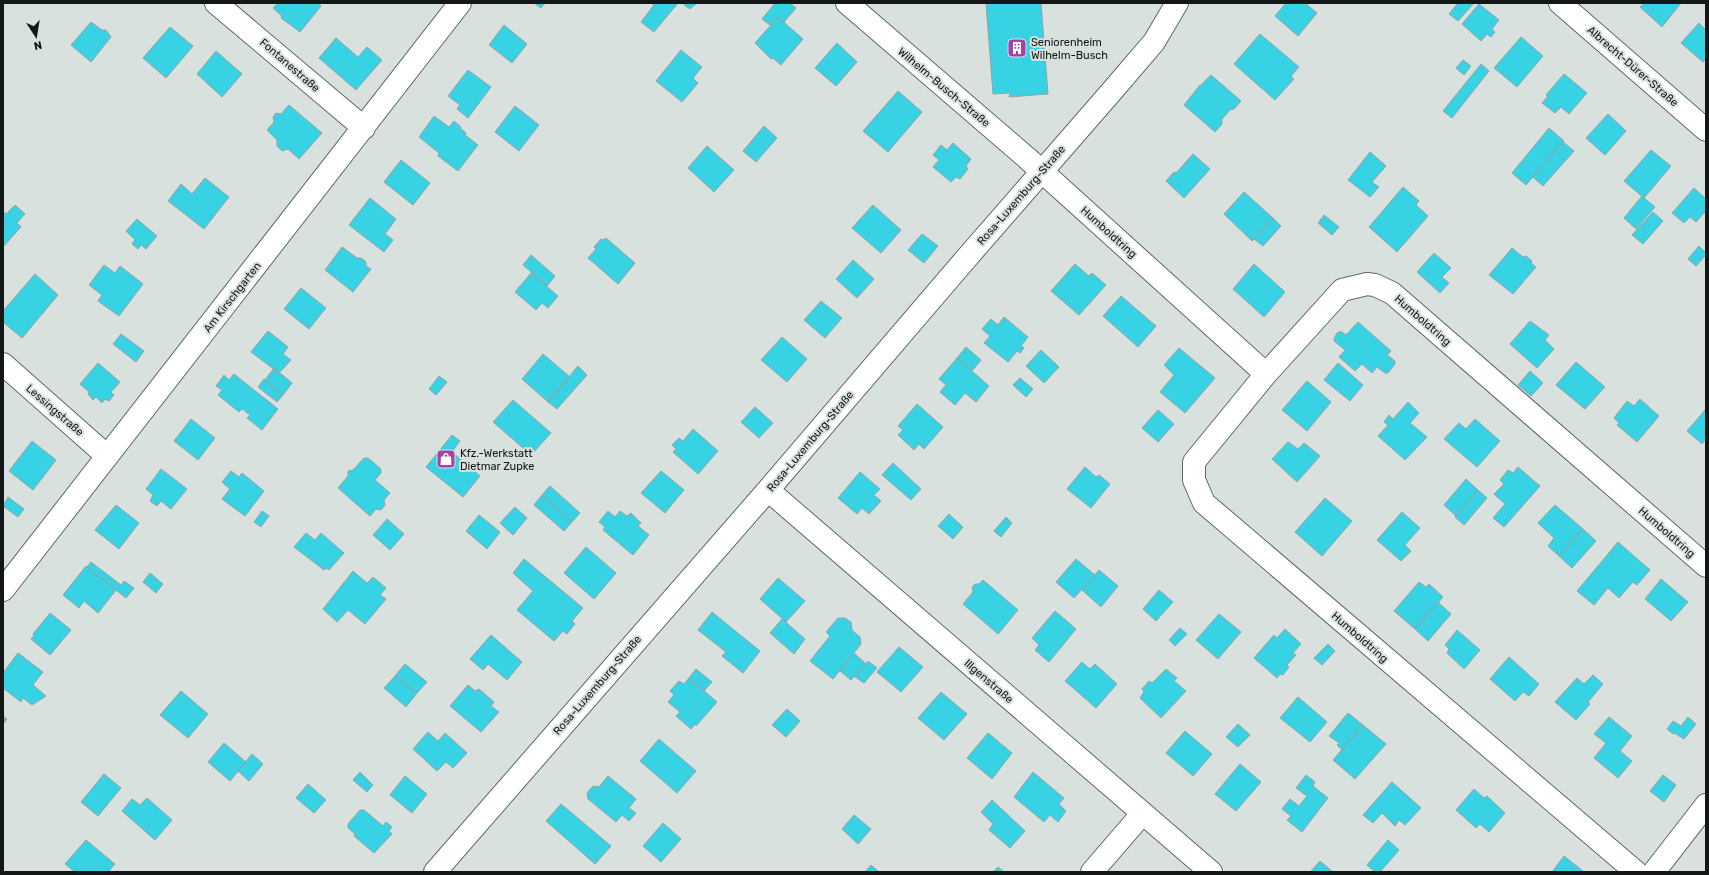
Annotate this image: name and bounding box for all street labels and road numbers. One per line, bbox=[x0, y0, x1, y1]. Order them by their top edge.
street label: Albrecht-Dürer-Straße bbox=[1585, 23, 1681, 109]
street label: Fontanestraße bbox=[257, 36, 322, 95]
street label: Wilhelm-Busch-Straße bbox=[895, 45, 992, 130]
street label: Rosa-Luxemburg-Straße bbox=[975, 143, 1068, 248]
street label: Humboldtring bbox=[1078, 204, 1139, 261]
street label: Am Kirschgarten bbox=[201, 260, 264, 335]
street label: Humboldtring bbox=[1392, 292, 1454, 348]
street label: Lessingstraße bbox=[23, 382, 86, 439]
street label: Rosa-Luxemburg-Straße bbox=[764, 388, 856, 494]
street label: Humboldtring bbox=[1636, 504, 1698, 560]
street label: Humboldtring bbox=[1329, 609, 1391, 665]
street label: Rosa-Luxemburg-Straße bbox=[551, 633, 644, 738]
street label: Illgenstraße bbox=[962, 657, 1016, 706]

